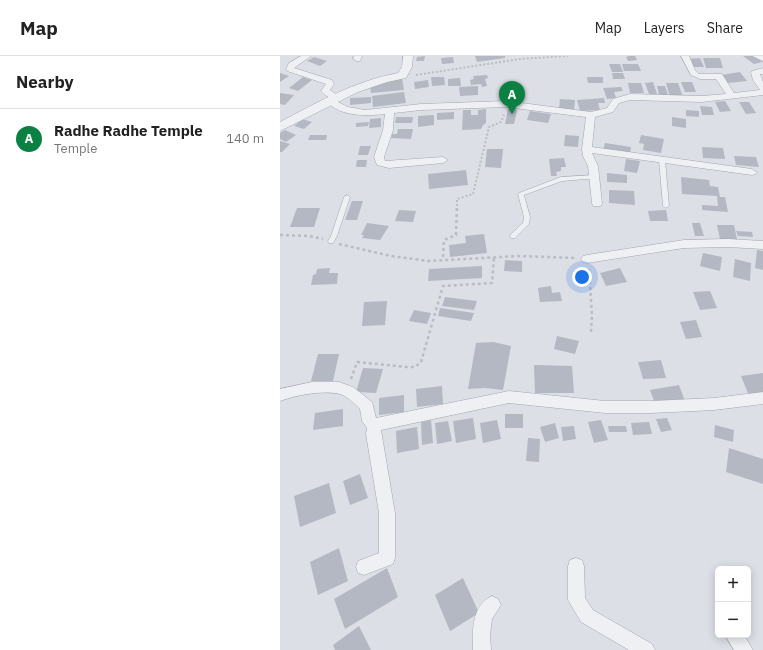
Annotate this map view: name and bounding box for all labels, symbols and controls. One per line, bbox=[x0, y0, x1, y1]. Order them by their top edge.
text: Map bbox=[20, 16, 58, 40]
text: Map bbox=[595, 19, 622, 37]
text: Layers bbox=[644, 19, 685, 37]
text: Share bbox=[707, 19, 743, 37]
text: Nearby bbox=[16, 71, 74, 93]
pin: A bbox=[499, 81, 525, 114]
text: Radhe Radhe Temple bbox=[54, 121, 203, 140]
text: A bbox=[25, 130, 33, 147]
text: 140 m bbox=[226, 130, 264, 147]
text: Temple bbox=[54, 140, 97, 157]
your location bbox=[572, 267, 592, 287]
map controls bbox=[715, 566, 751, 638]
button: + bbox=[715, 566, 751, 602]
button: − bbox=[715, 602, 751, 638]

